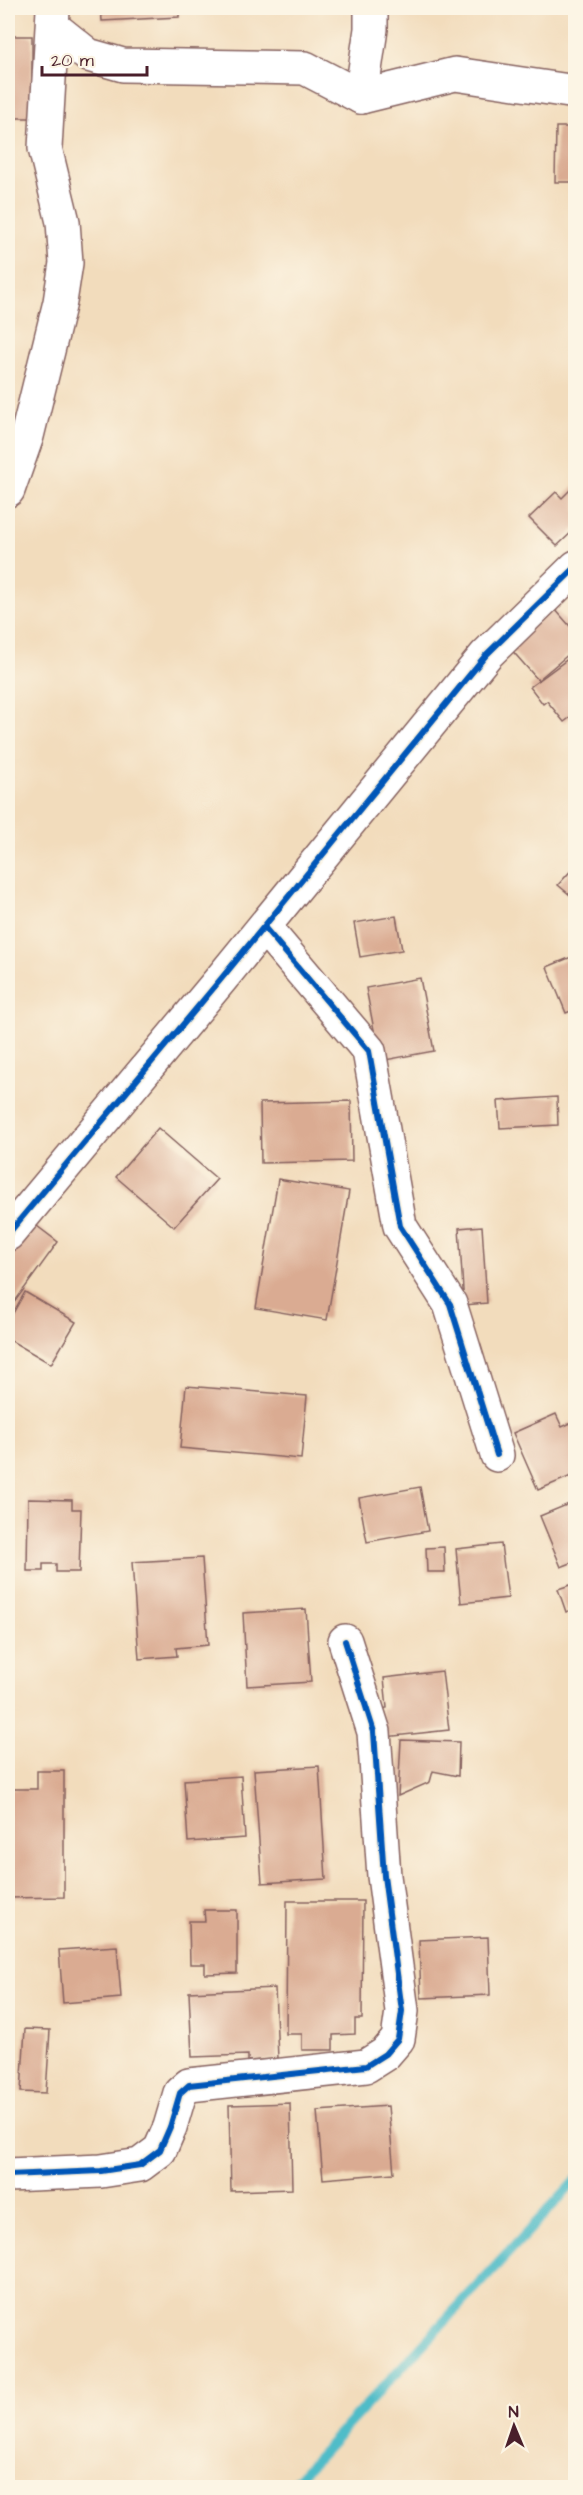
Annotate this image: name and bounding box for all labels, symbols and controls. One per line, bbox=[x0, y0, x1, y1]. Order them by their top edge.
scale bar bbox=[42, 39, 147, 77]
text: 20 m bbox=[51, 48, 94, 73]
north arrow bbox=[484, 2396, 544, 2456]
text: N bbox=[508, 2401, 519, 2423]

